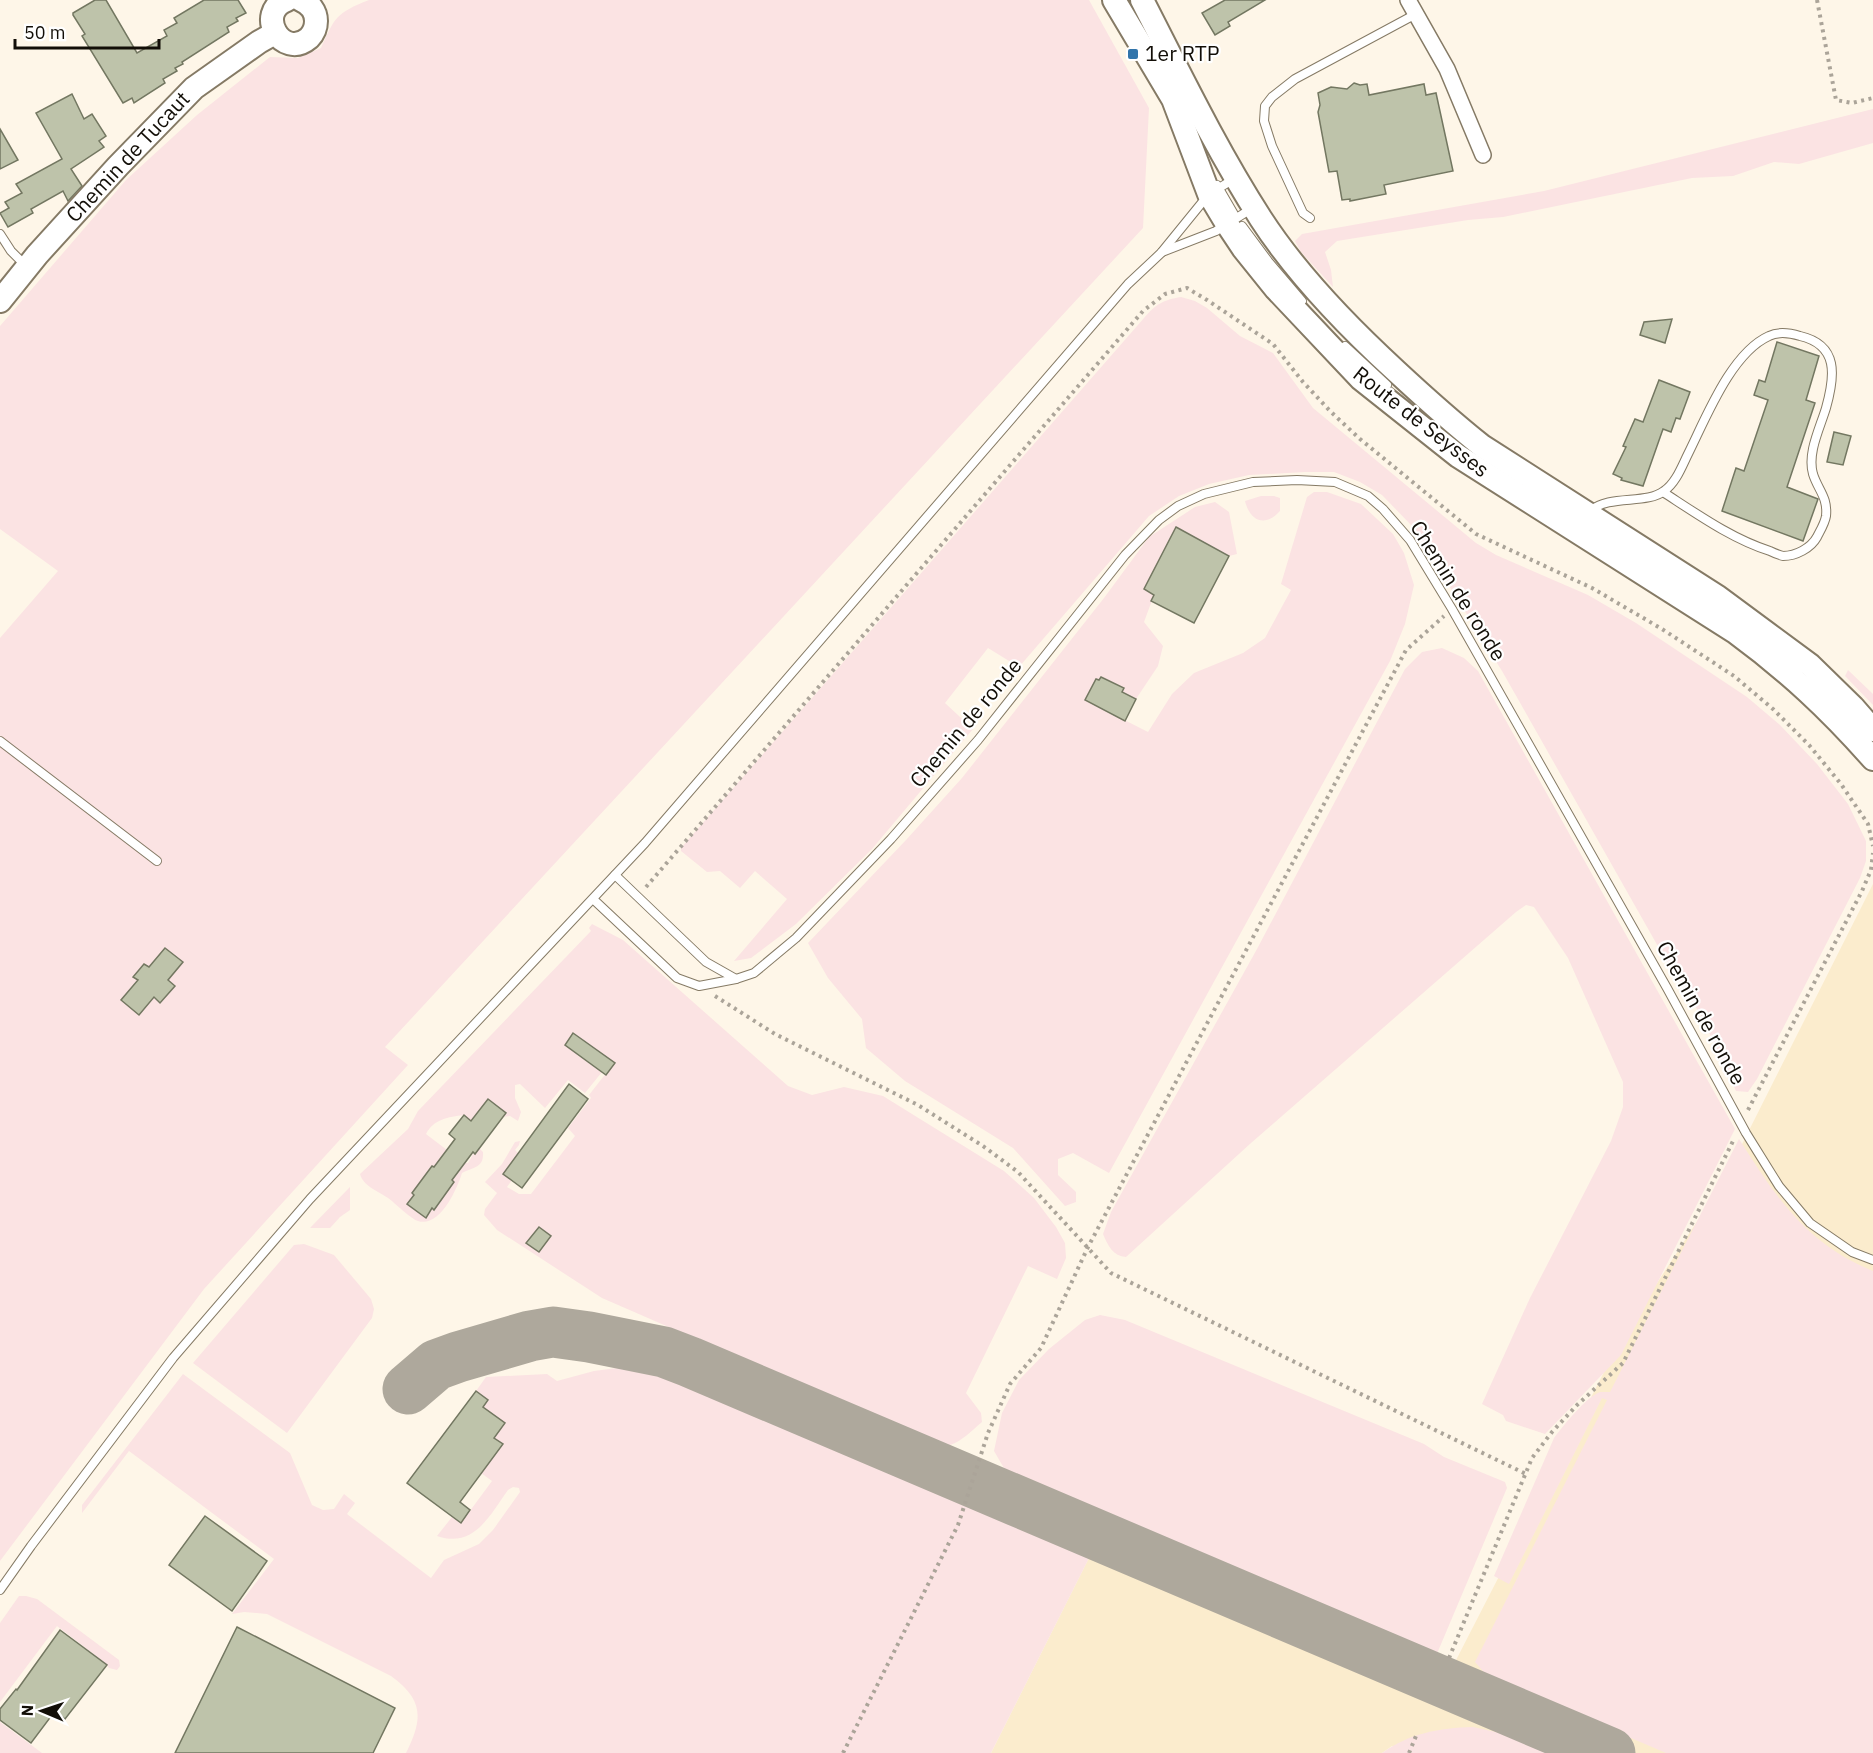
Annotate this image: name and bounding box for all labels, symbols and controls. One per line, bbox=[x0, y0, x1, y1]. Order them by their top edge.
scale bar bbox=[15, 12, 159, 50]
text: 50 m bbox=[24, 21, 66, 44]
place label: 1er RTP bbox=[1145, 39, 1219, 67]
marker: 1er RTP bbox=[1126, 47, 1140, 61]
street label: Chemin de Tucaut bbox=[59, 85, 195, 228]
street label: Route de Seysses bbox=[1348, 359, 1495, 483]
street label: Chemin de ronde bbox=[1404, 515, 1513, 666]
street label: Chemin de ronde bbox=[903, 652, 1028, 793]
street label: Chemin de ronde bbox=[1651, 935, 1753, 1090]
north arrow bbox=[12, 1681, 72, 1741]
text: N bbox=[17, 1704, 37, 1717]

